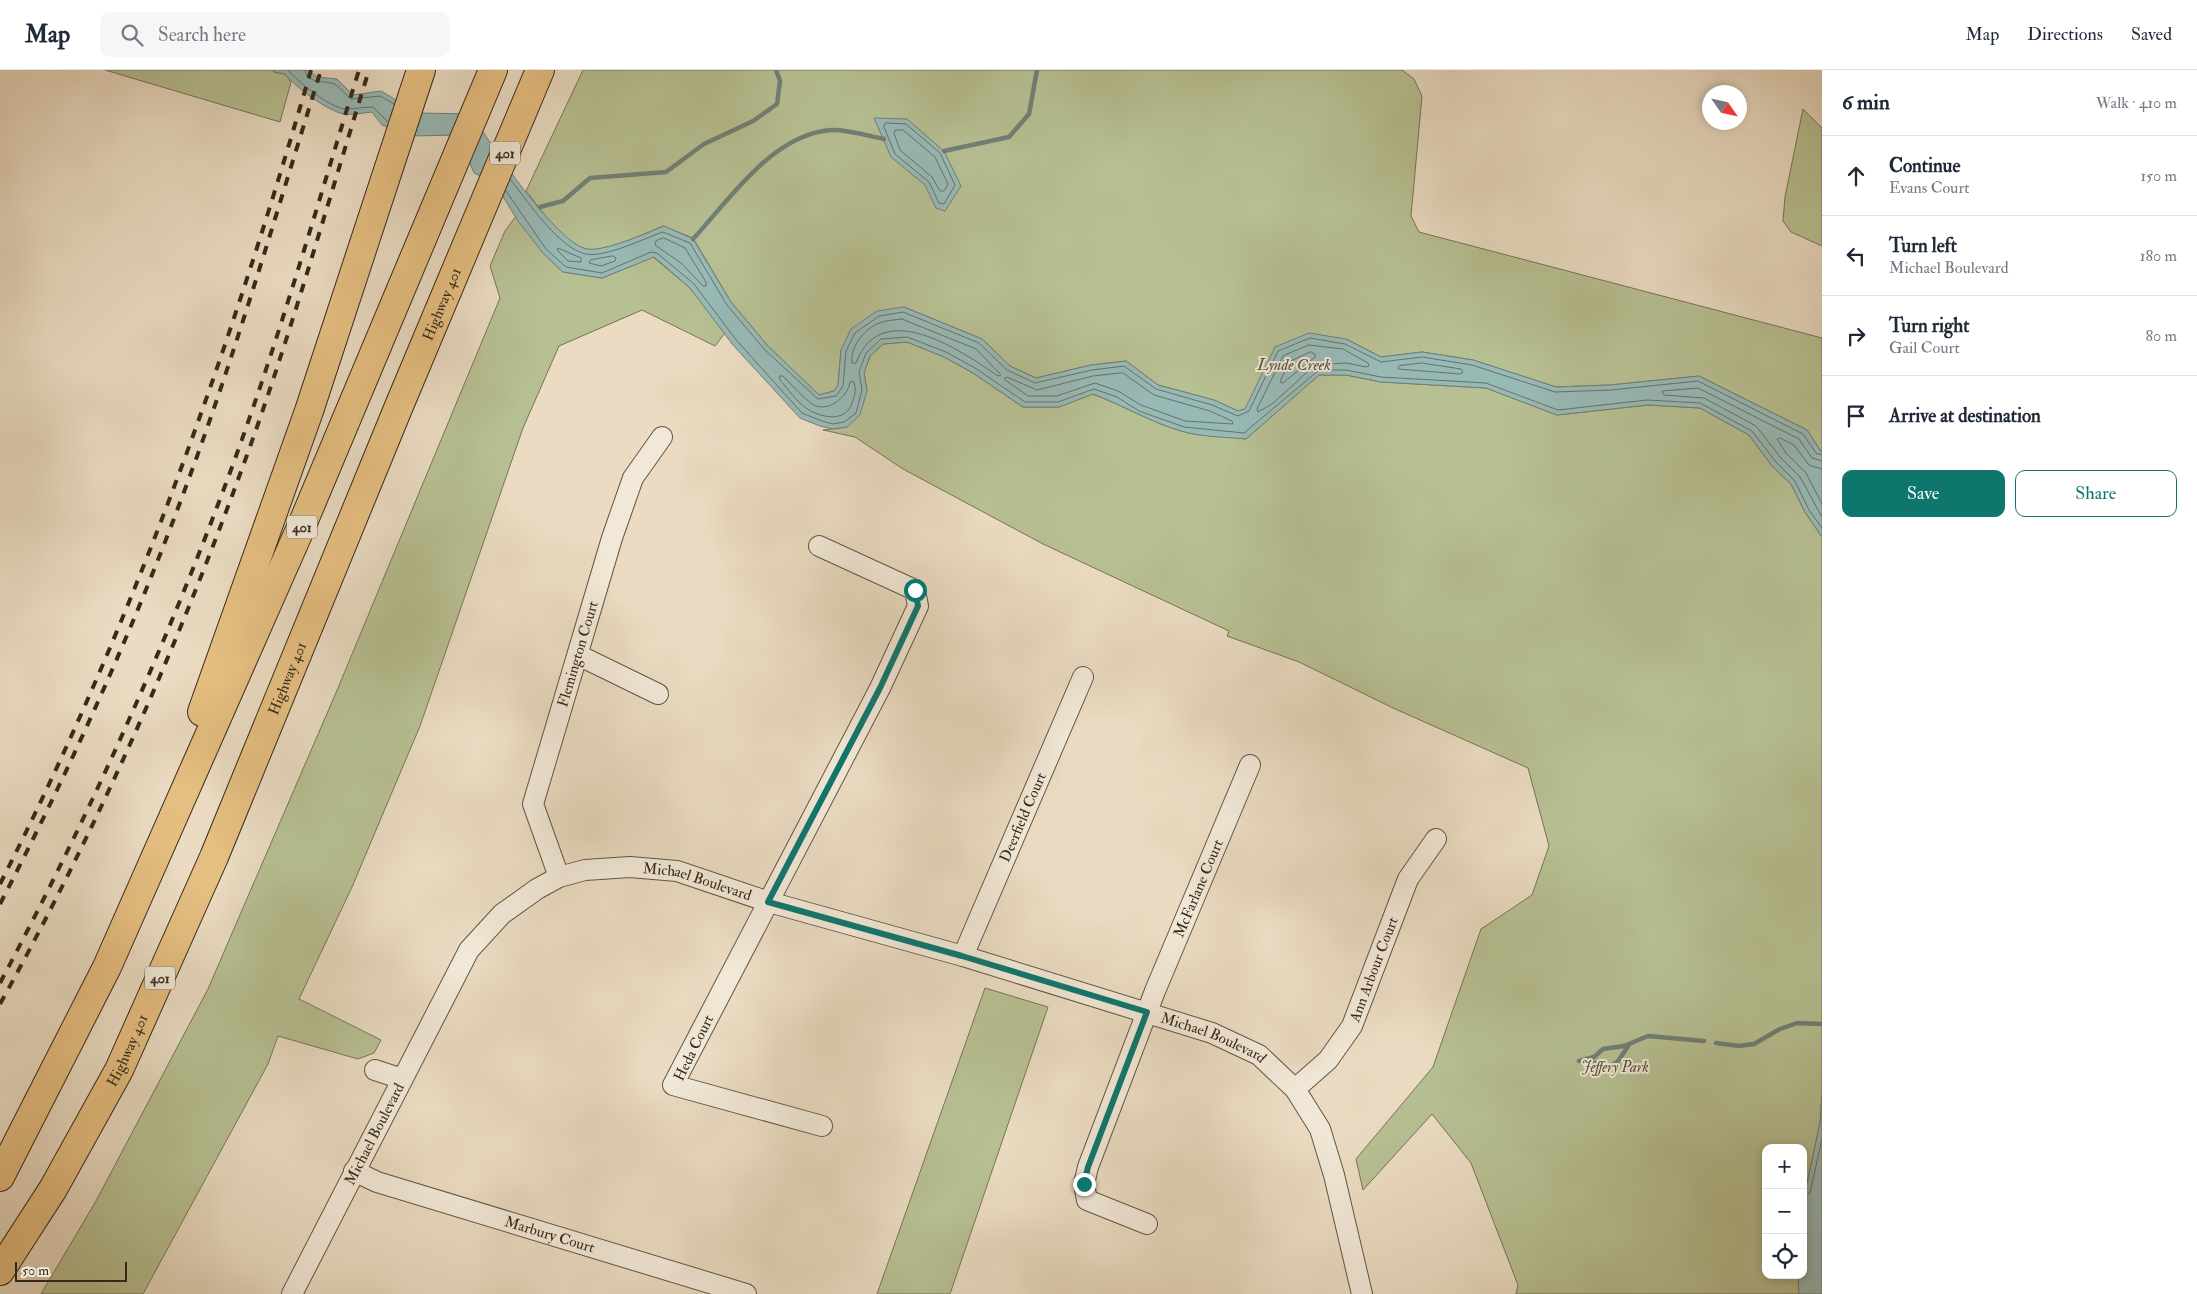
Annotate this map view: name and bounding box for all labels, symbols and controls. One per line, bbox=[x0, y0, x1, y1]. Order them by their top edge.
search box bbox=[100, 12, 450, 57]
text: Map bbox=[25, 19, 70, 50]
icon: search bbox=[118, 21, 146, 49]
text: Search here bbox=[158, 23, 246, 47]
text: Map bbox=[1966, 23, 1999, 46]
text: Directions bbox=[2027, 23, 2103, 46]
text: Saved bbox=[2131, 23, 2172, 46]
north arrow bbox=[1702, 85, 1747, 130]
text: 6 min bbox=[1842, 89, 1890, 116]
text: Walk · 410 m bbox=[2096, 93, 2177, 113]
road number: 401 bbox=[490, 142, 520, 165]
text: Continue bbox=[1889, 154, 1960, 178]
icon: ahead bbox=[1842, 162, 1870, 190]
text: 150 m bbox=[2140, 166, 2177, 186]
text: Evans Court bbox=[1889, 178, 1970, 198]
text: Turn left bbox=[1889, 234, 1957, 258]
icon: left bbox=[1842, 242, 1870, 270]
text: 180 m bbox=[2140, 246, 2177, 266]
text: Michael Boulevard bbox=[1889, 258, 2009, 278]
street label: Highway 401 bbox=[418, 265, 466, 343]
text: Turn right bbox=[1889, 314, 1969, 338]
icon: right bbox=[1842, 322, 1870, 350]
text: 80 m bbox=[2146, 326, 2177, 346]
text: Gail Court bbox=[1889, 338, 1960, 358]
water label: Lynde Creek bbox=[1256, 355, 1331, 375]
icon: arrive bbox=[1842, 402, 1870, 430]
text: Arrive at destination bbox=[1889, 404, 2041, 428]
button: Save bbox=[1842, 470, 2005, 517]
button: Share bbox=[2015, 470, 2177, 517]
road number: 401 bbox=[287, 516, 317, 538]
route start bbox=[904, 579, 927, 602]
street label: Flemington Court bbox=[553, 599, 602, 709]
street label: Highway 401 bbox=[264, 639, 311, 718]
street label: Deerfield Court bbox=[995, 769, 1050, 865]
street label: McFarlane Court bbox=[1169, 836, 1227, 940]
street label: Michael Boulevard bbox=[642, 859, 755, 905]
street label: Ann Arbour Court bbox=[1345, 914, 1402, 1026]
road number: 401 bbox=[145, 966, 175, 990]
street label: Michael Boulevard bbox=[1158, 1008, 1271, 1067]
street label: Highway 401 bbox=[102, 1011, 152, 1090]
street label: Heda Court bbox=[670, 1012, 718, 1084]
park label: Jeffery Park bbox=[1581, 1058, 1649, 1077]
street label: Michael Boulevard bbox=[340, 1079, 409, 1188]
map controls bbox=[1762, 1144, 1807, 1279]
button: + bbox=[1762, 1144, 1807, 1189]
route end bbox=[1073, 1173, 1096, 1196]
button: − bbox=[1762, 1189, 1807, 1234]
street label: Marbury Court bbox=[502, 1212, 597, 1257]
button: locate bbox=[1762, 1234, 1807, 1279]
scale bar bbox=[15, 1259, 128, 1282]
text: 50 m bbox=[22, 1262, 49, 1279]

